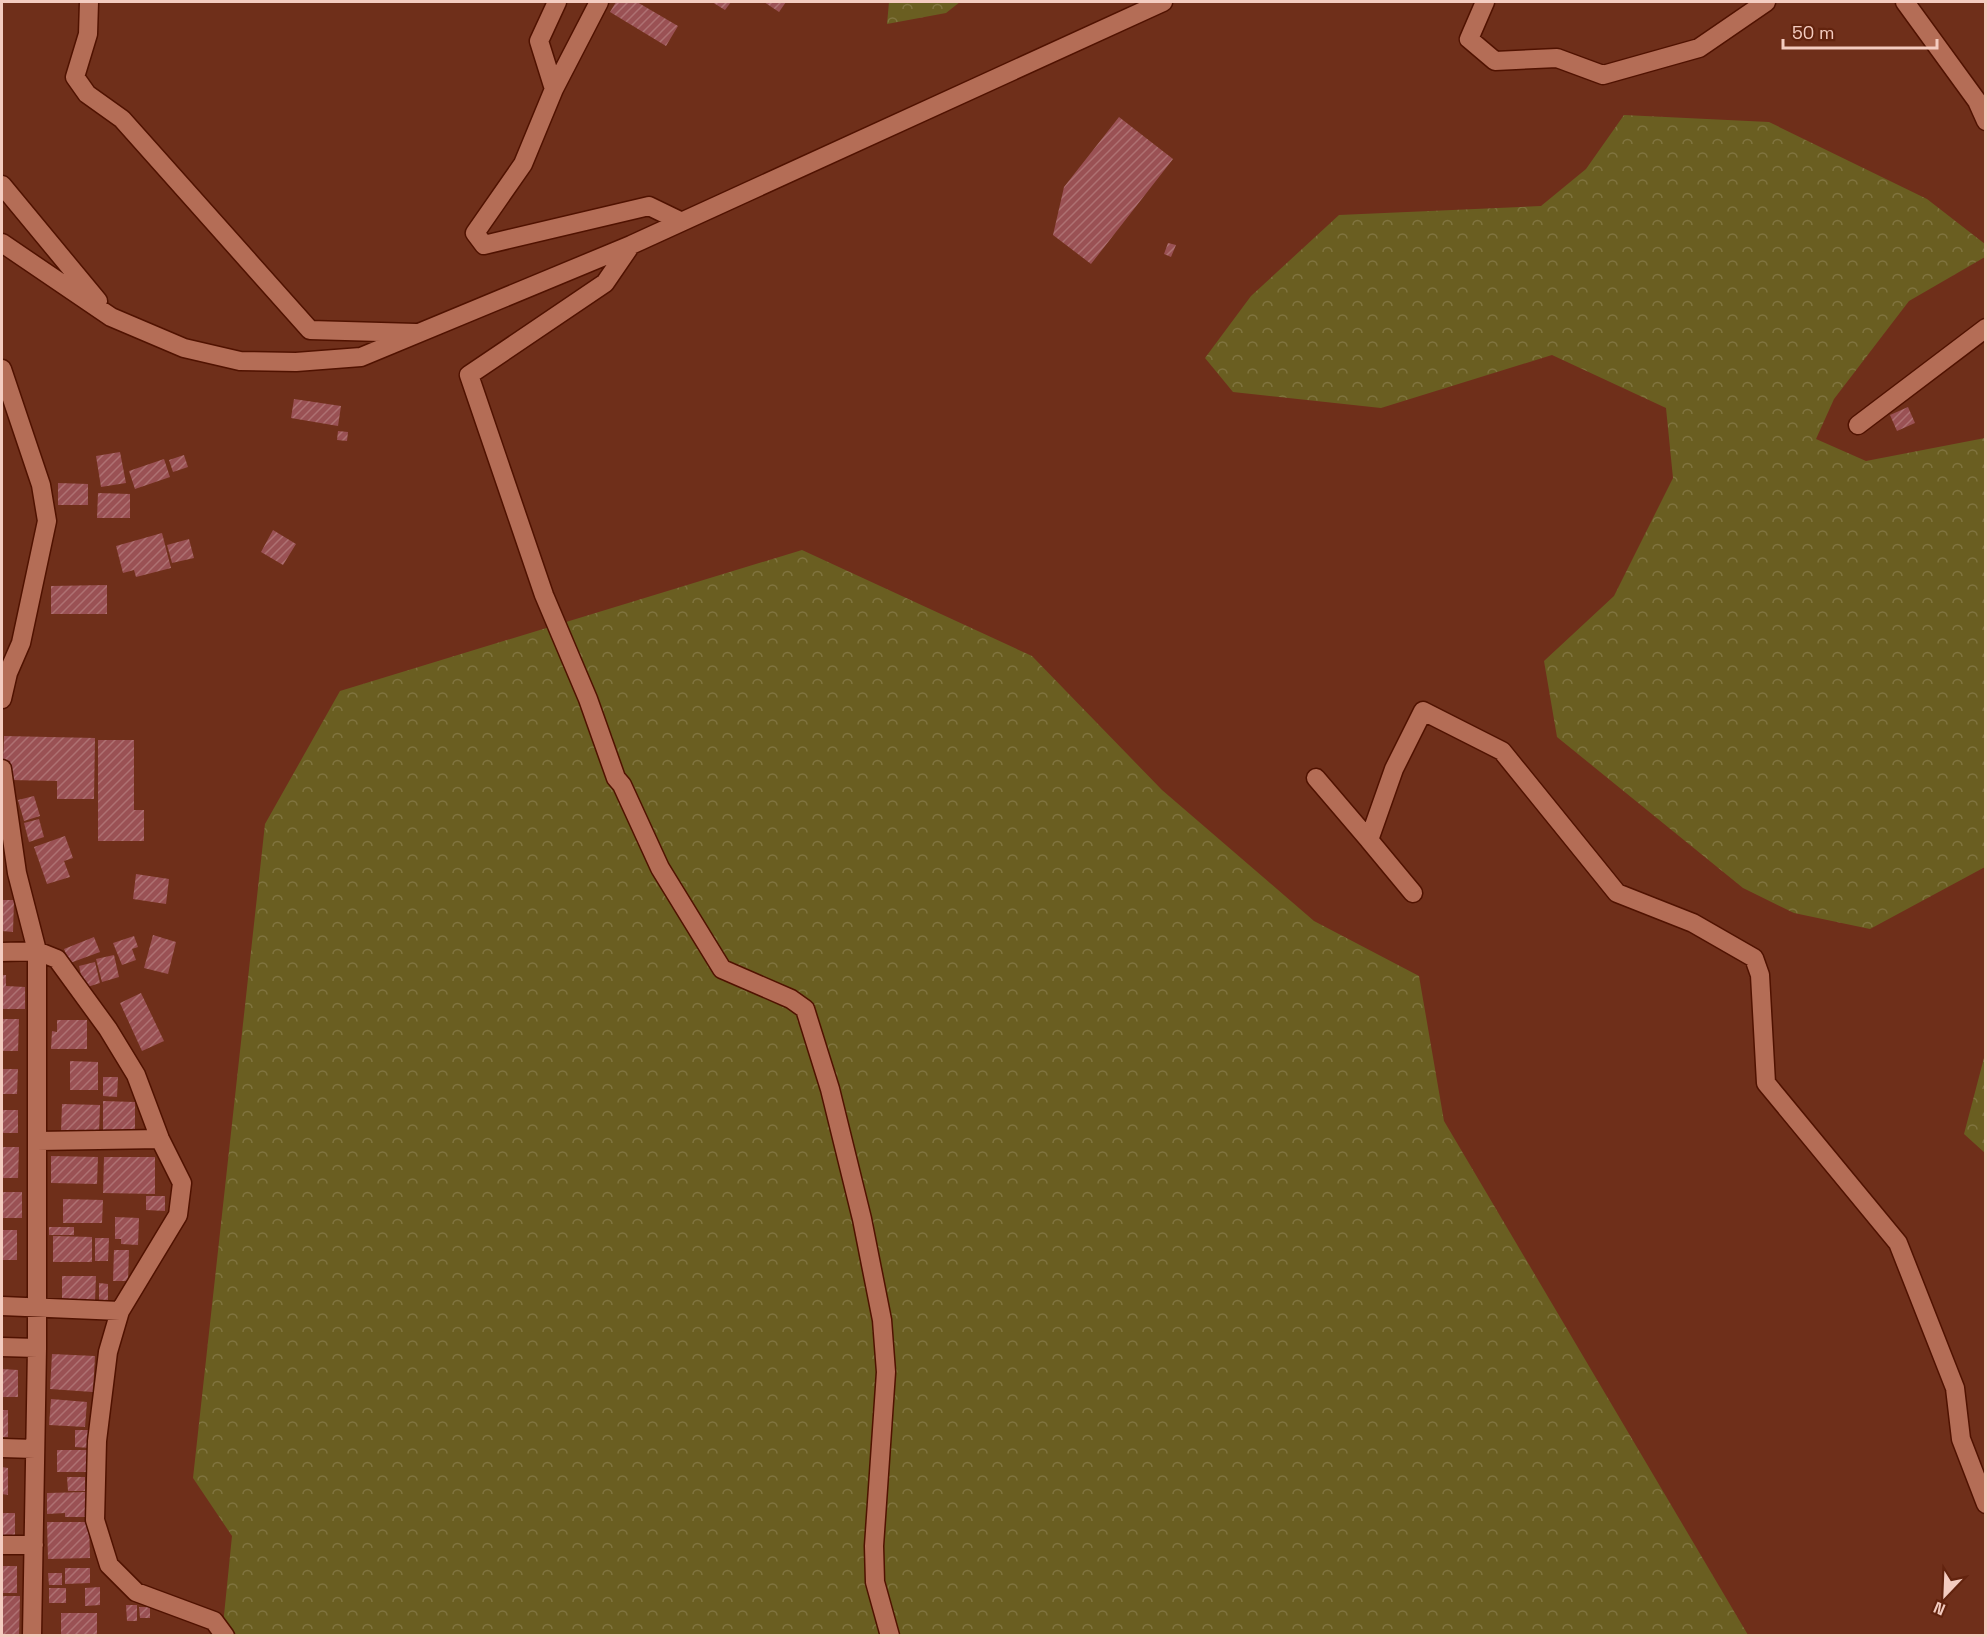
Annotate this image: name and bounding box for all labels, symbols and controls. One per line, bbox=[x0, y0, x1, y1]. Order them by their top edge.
scale bar bbox=[1783, 12, 1938, 50]
text: 50 m bbox=[1792, 21, 1834, 44]
north arrow bbox=[1915, 1565, 1975, 1625]
text: N bbox=[1930, 1597, 1948, 1620]

